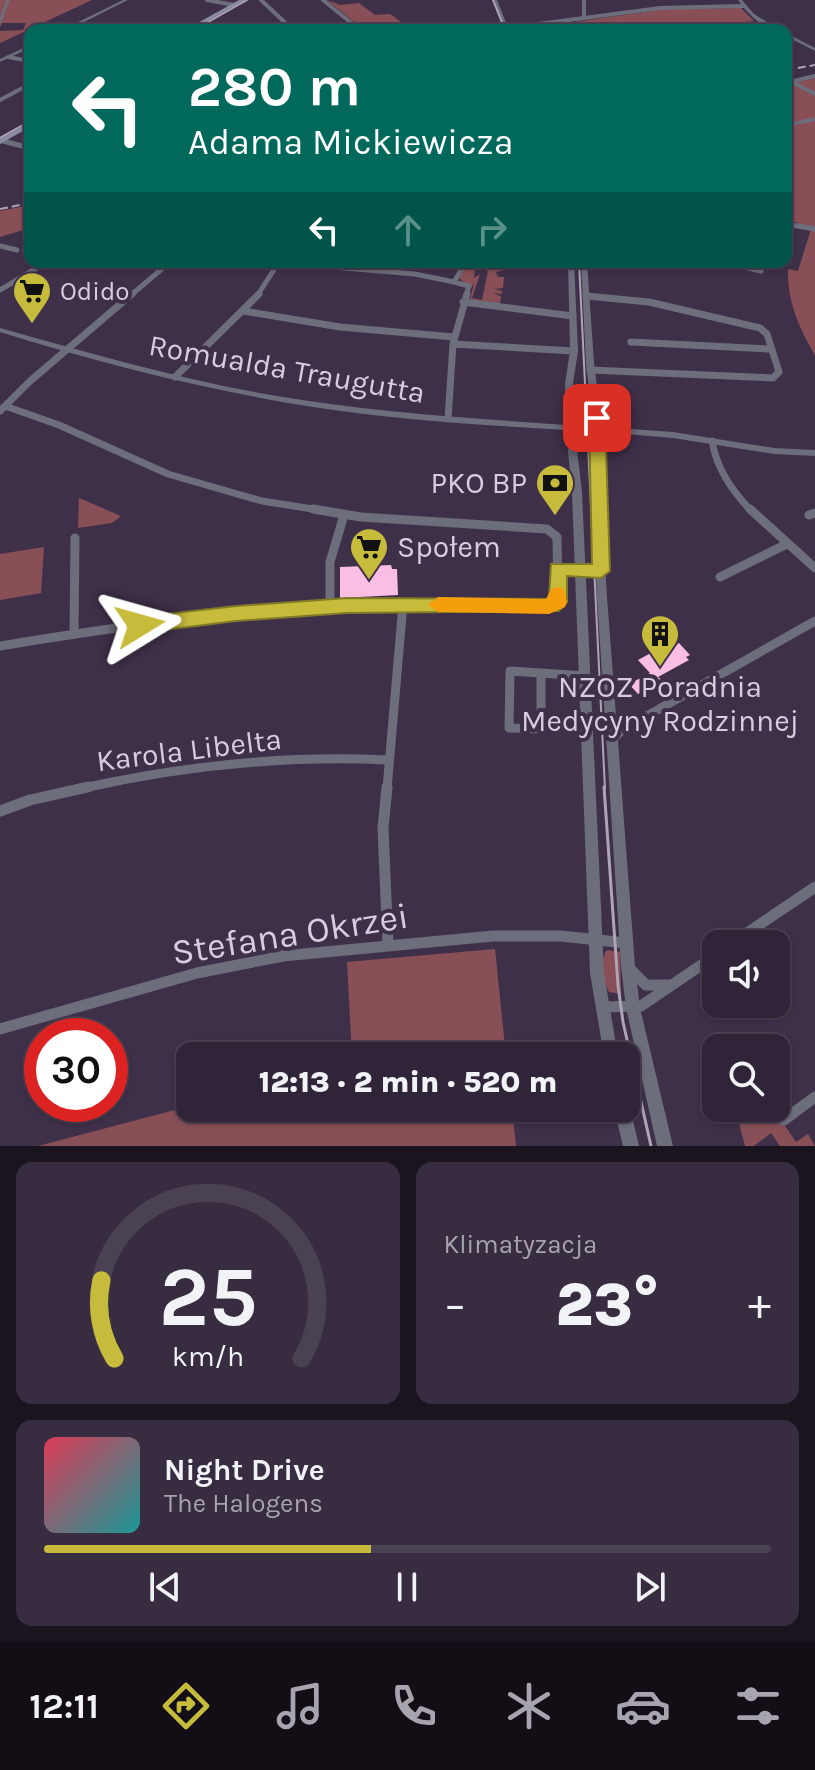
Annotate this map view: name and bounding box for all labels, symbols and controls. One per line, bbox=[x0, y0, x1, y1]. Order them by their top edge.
text: 280 m bbox=[188, 54, 361, 119]
icon: left bbox=[56, 56, 160, 160]
text: Adama Mickiewicza bbox=[188, 121, 513, 163]
icon: left bbox=[302, 208, 346, 252]
icon: ahead bbox=[386, 208, 430, 252]
icon: right bbox=[470, 208, 514, 252]
supermarket icon: Odido bbox=[11, 270, 53, 325]
place label: Odido bbox=[60, 276, 130, 307]
street label: Romualda Traugutta bbox=[146, 327, 428, 411]
pin bbox=[563, 384, 631, 452]
icon: arrive bbox=[575, 396, 619, 440]
bank icon: PKO BP bbox=[534, 462, 576, 517]
place label: PKO BP bbox=[430, 465, 527, 501]
supermarket icon: Społem bbox=[348, 526, 390, 581]
place label: Społem bbox=[397, 529, 501, 565]
position arrow bbox=[98, 583, 182, 667]
building icon: NZOZ Poradnia Medycyny Rodzinnej bbox=[639, 613, 681, 668]
place label: NZOZ Poradnia Medycyny Rodzinnej bbox=[521, 669, 799, 739]
street label: Karola Libelta bbox=[94, 721, 284, 779]
street label: Stefana Okrzei bbox=[169, 895, 411, 973]
map controls bbox=[702, 930, 790, 1122]
button: sound bbox=[702, 930, 790, 1018]
speed limit sign: 30 bbox=[24, 1018, 128, 1122]
button: search bbox=[702, 1034, 790, 1122]
text: 12:13 · 2 min · 520 m bbox=[259, 1064, 557, 1100]
text: Klimatyzacja bbox=[444, 1229, 597, 1260]
text: 25 bbox=[158, 1249, 257, 1346]
text: 23° bbox=[555, 1270, 659, 1340]
text: − bbox=[444, 1279, 467, 1330]
text: + bbox=[748, 1279, 771, 1330]
text: km/h bbox=[172, 1340, 244, 1373]
text: Night Drive bbox=[164, 1452, 325, 1488]
text: The Halogens bbox=[164, 1488, 323, 1519]
icon: previous bbox=[143, 1565, 187, 1609]
icon: pause bbox=[385, 1565, 429, 1609]
icon: next bbox=[628, 1565, 672, 1609]
icon: directions bbox=[158, 1678, 214, 1734]
icon: music bbox=[272, 1678, 328, 1734]
icon: phone bbox=[386, 1678, 442, 1734]
icon: climate bbox=[501, 1678, 557, 1734]
icon: car bbox=[615, 1678, 671, 1734]
icon: filters bbox=[730, 1678, 786, 1734]
text: 12:11 bbox=[29, 1685, 99, 1727]

